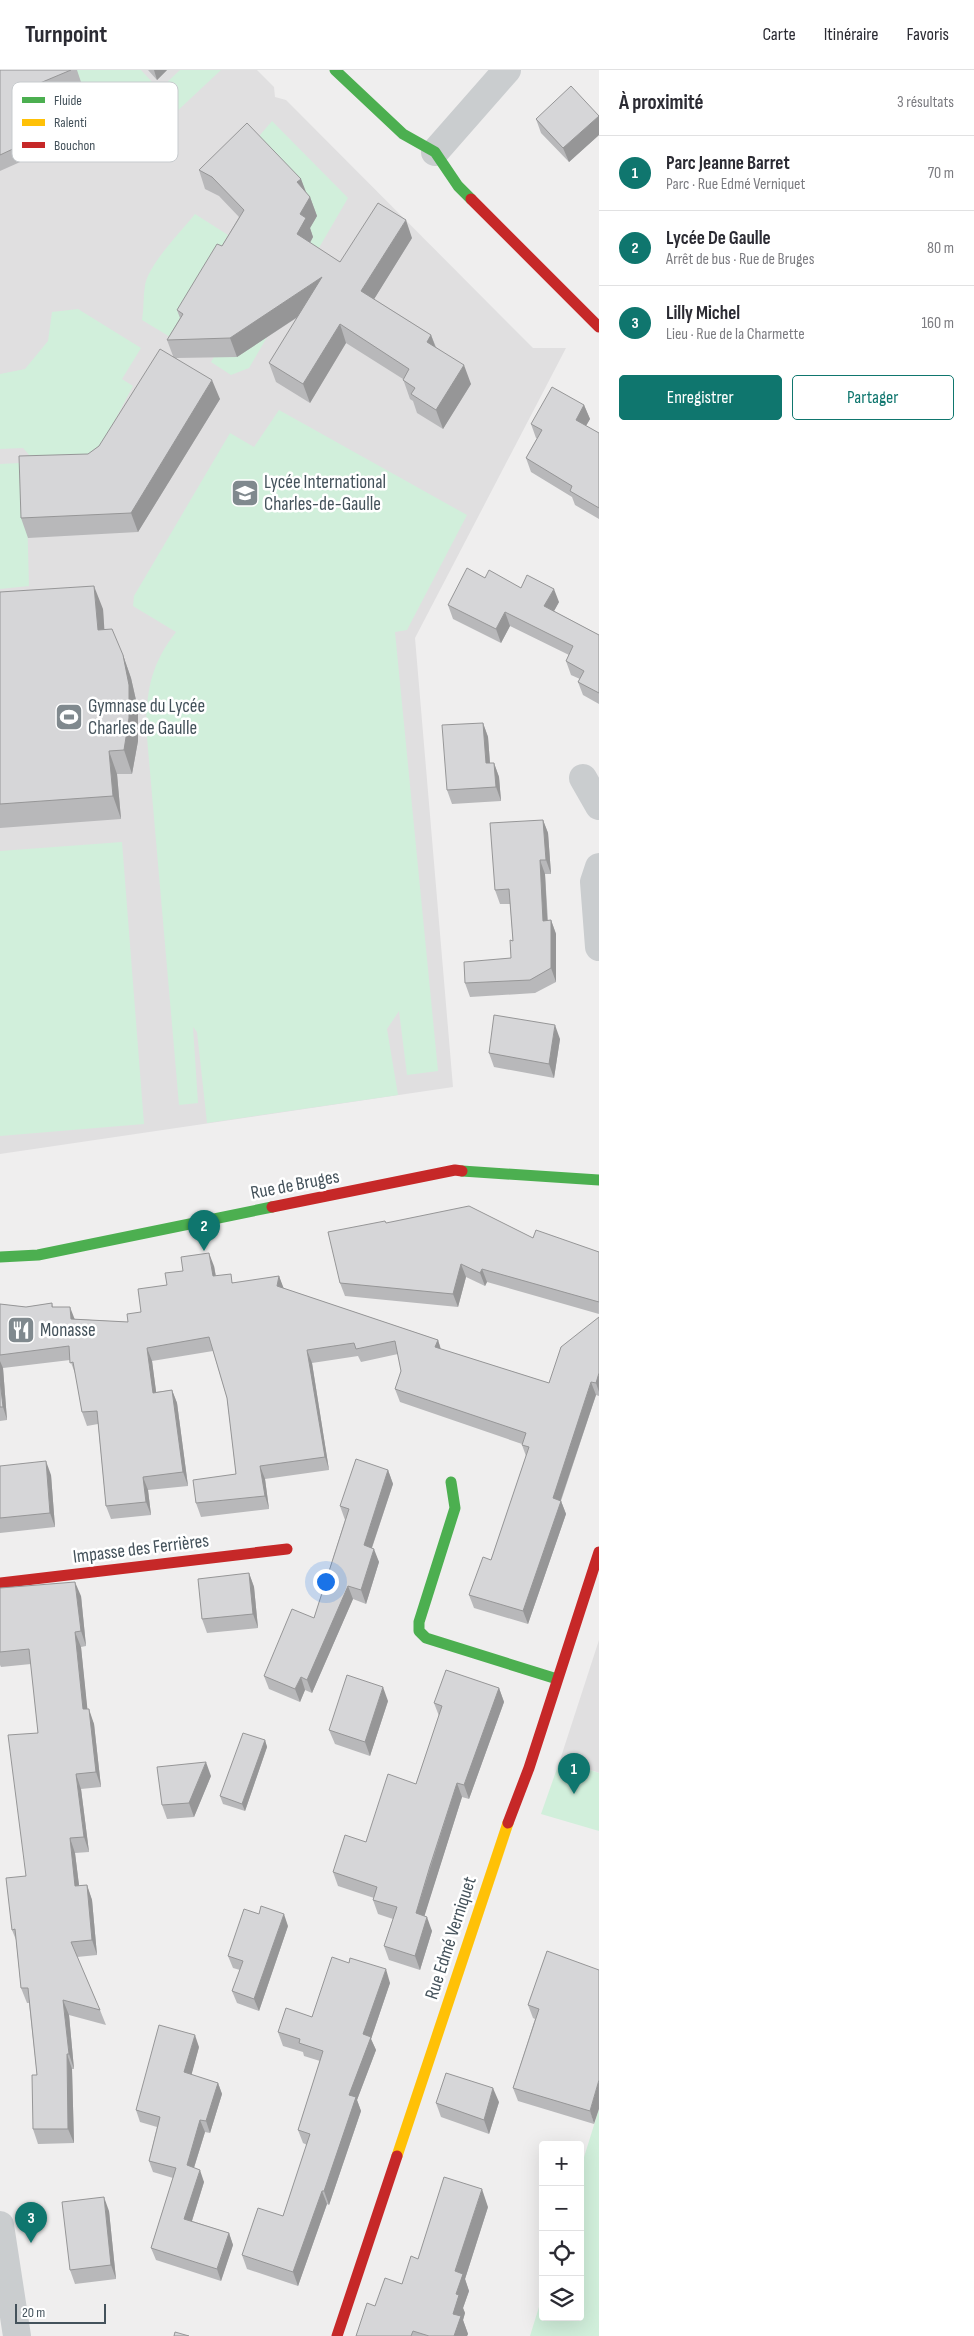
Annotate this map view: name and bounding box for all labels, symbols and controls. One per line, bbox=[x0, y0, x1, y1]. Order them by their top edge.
text: Turnpoint bbox=[25, 20, 107, 49]
text: Carte bbox=[762, 24, 796, 45]
text: Itinéraire bbox=[824, 24, 878, 45]
text: Favoris bbox=[906, 24, 949, 45]
legend bbox=[12, 82, 178, 162]
text: À proximité bbox=[619, 90, 704, 115]
text: Fluide bbox=[54, 92, 82, 109]
text: 3 résultats bbox=[897, 93, 954, 112]
text: Ralenti bbox=[54, 114, 87, 131]
text: Bouchon bbox=[54, 137, 95, 154]
text: Parc Jeanne Barret bbox=[666, 152, 790, 175]
text: 1 bbox=[632, 164, 638, 183]
text: 70 m bbox=[928, 164, 954, 183]
text: Parc · Rue Edmé Verniquet bbox=[666, 175, 805, 194]
text: Lycée De Gaulle bbox=[666, 227, 771, 250]
text: 2 bbox=[631, 239, 639, 258]
text: 80 m bbox=[927, 239, 954, 258]
text: Arrêt de bus · Rue de Bruges bbox=[666, 250, 814, 269]
text: Lilly Michel bbox=[666, 302, 740, 325]
text: 3 bbox=[631, 314, 639, 333]
text: 160 m bbox=[921, 314, 954, 333]
text: Lieu · Rue de la Charmette bbox=[666, 325, 805, 344]
button: Enregistrer bbox=[619, 375, 782, 420]
button: Partager bbox=[792, 375, 954, 420]
place label: Lycée International Charles-de-Gaulle bbox=[264, 471, 386, 516]
school or university icon: Lycée International Charles-de-Gaulle bbox=[230, 478, 260, 508]
place label: Gymnase du Lycée Charles de Gaulle bbox=[88, 695, 205, 740]
sports icon: Gymnase du Lycée Charles de Gaulle bbox=[54, 702, 84, 732]
street label: Rue de Bruges bbox=[249, 1165, 341, 1205]
pin: 2 bbox=[188, 1210, 220, 1251]
restaurant icon: Monasse bbox=[6, 1315, 36, 1345]
place label: Monasse bbox=[40, 1319, 96, 1342]
street label: Impasse des Ferrières bbox=[72, 1529, 211, 1569]
your location bbox=[313, 1569, 339, 1595]
pin: 1 bbox=[558, 1753, 590, 1794]
street label: Rue Edmé Verniquet bbox=[420, 1873, 482, 2002]
map controls bbox=[539, 2141, 584, 2321]
button: + bbox=[539, 2141, 584, 2186]
button: − bbox=[539, 2186, 584, 2231]
pin: 3 bbox=[15, 2202, 47, 2243]
button: locate bbox=[539, 2231, 584, 2276]
button: layers bbox=[539, 2276, 584, 2321]
scale bar bbox=[15, 2301, 106, 2324]
text: 20 m bbox=[22, 2304, 45, 2321]

